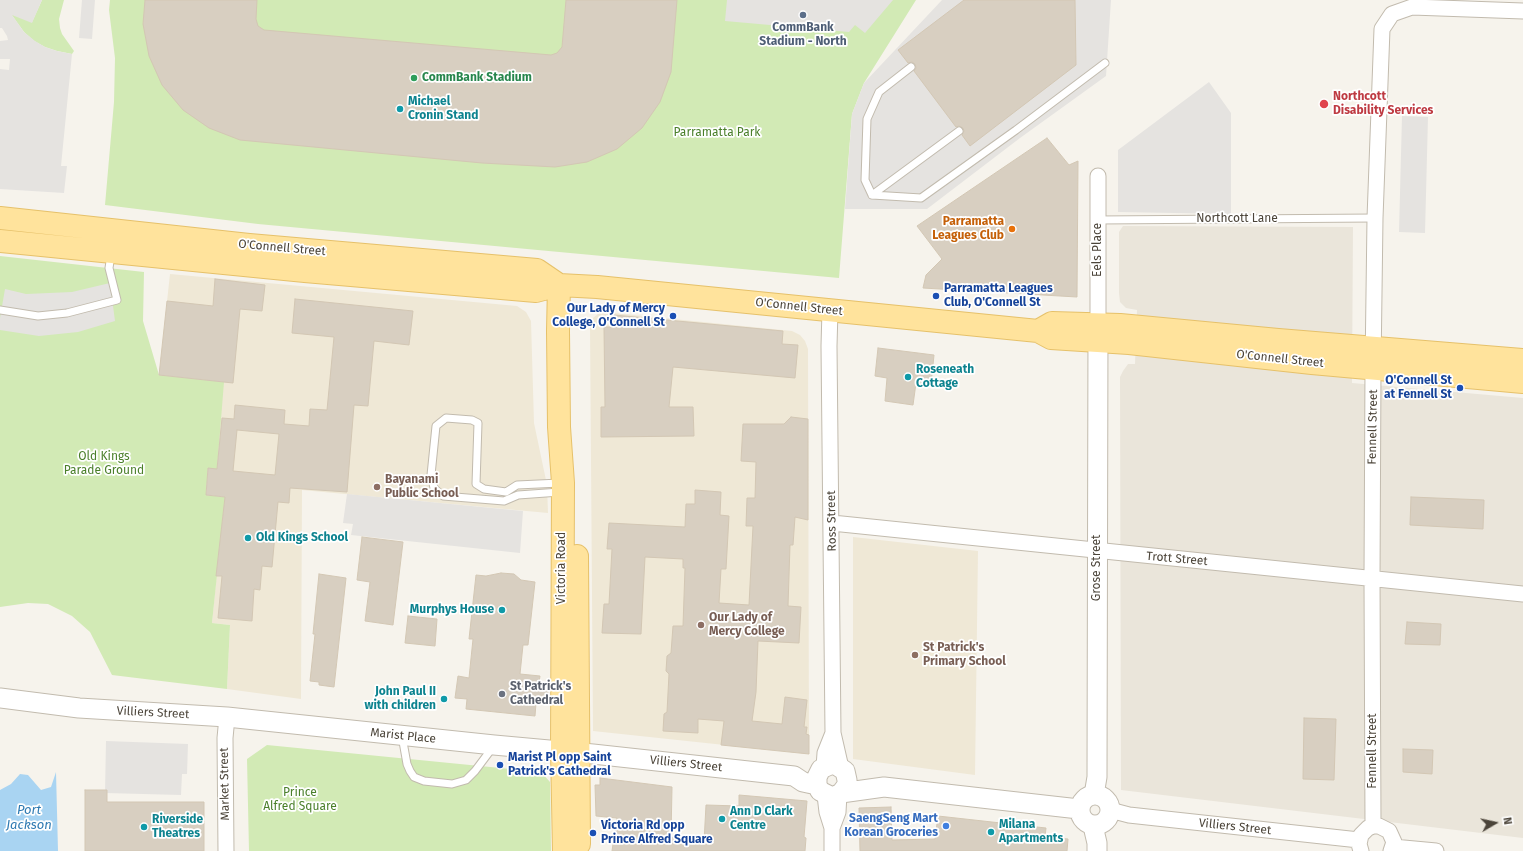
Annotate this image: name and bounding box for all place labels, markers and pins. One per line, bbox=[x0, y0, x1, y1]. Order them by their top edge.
marker: CommBank Stadium - North bbox=[798, 10, 808, 20]
place label: CommBank Stadium - North bbox=[759, 21, 847, 49]
place label: CommBank Stadium bbox=[422, 71, 532, 85]
marker: CommBank Stadium bbox=[409, 73, 419, 83]
place label: Northcott Disability Services bbox=[1333, 90, 1433, 118]
place label: Michael Cronin Stand bbox=[408, 95, 478, 123]
marker: Northcott Disability Services bbox=[1318, 98, 1330, 110]
marker: Michael Cronin Stand bbox=[395, 104, 405, 114]
place label: Parramatta Leagues Club bbox=[932, 215, 1004, 243]
marker: Parramatta Leagues Club bbox=[1007, 224, 1017, 234]
place label: Parramatta Leagues Club, O'Connell St bbox=[944, 282, 1053, 310]
marker: Parramatta Leagues Club, O'Connell St bbox=[931, 291, 941, 301]
place label: Our Lady of Mercy College, O'Connell St bbox=[552, 302, 665, 330]
marker: Our Lady of Mercy College, O'Connell St bbox=[668, 311, 678, 321]
place label: Roseneath Cottage bbox=[916, 363, 974, 391]
marker: Roseneath Cottage bbox=[903, 372, 913, 382]
place label: O'Connell St at Fennell St bbox=[1384, 374, 1452, 402]
marker: O'Connell St at Fennell St bbox=[1455, 383, 1465, 393]
place label: Bayanami Public School bbox=[385, 473, 459, 501]
marker: Bayanami Public School bbox=[372, 482, 382, 492]
place label: Old Kings School bbox=[256, 531, 348, 545]
marker: Old Kings School bbox=[243, 533, 253, 543]
place label: Murphys House bbox=[410, 603, 494, 617]
marker: Murphys House bbox=[497, 605, 507, 615]
place label: Our Lady of Mercy College bbox=[709, 611, 785, 639]
marker: Our Lady of Mercy College bbox=[696, 620, 706, 630]
place label: St Patrick's Primary School bbox=[923, 641, 1006, 669]
marker: St Patrick's Primary School bbox=[910, 650, 920, 660]
place label: St Patrick's Cathedral bbox=[510, 680, 571, 708]
place label: John Paul II with children bbox=[364, 685, 436, 713]
marker: St Patrick's Cathedral bbox=[497, 689, 507, 699]
marker: John Paul II with children bbox=[439, 694, 449, 704]
place label: Marist Pl opp Saint Patrick's Cathedral bbox=[508, 751, 612, 779]
marker: Marist Pl opp Saint Patrick's Cathedral bbox=[495, 760, 505, 770]
place label: Ann D Clark Centre bbox=[730, 805, 793, 833]
place label: SaengSeng Mart Korean Groceries bbox=[844, 812, 938, 840]
place label: Riverside Theatres bbox=[152, 813, 203, 841]
marker: Ann D Clark Centre bbox=[717, 814, 727, 824]
place label: Milana Apartments bbox=[999, 818, 1063, 846]
place label: Victoria Rd opp Prince Alfred Square bbox=[601, 819, 713, 847]
marker: SaengSeng Mart Korean Groceries bbox=[941, 821, 951, 831]
marker: Riverside Theatres bbox=[139, 822, 149, 832]
marker: Milana Apartments bbox=[986, 827, 996, 837]
marker: Victoria Rd opp Prince Alfred Square bbox=[588, 828, 598, 838]

